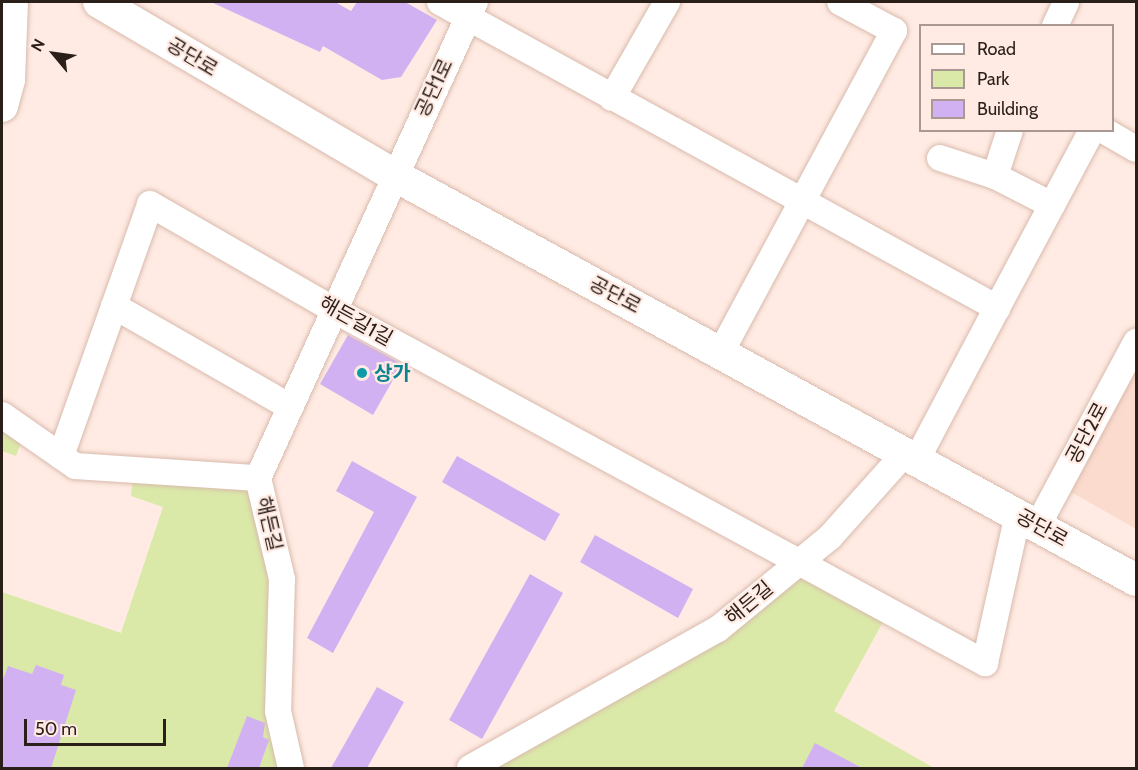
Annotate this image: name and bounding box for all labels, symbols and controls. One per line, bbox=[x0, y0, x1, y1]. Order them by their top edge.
north arrow bbox=[24, 24, 84, 84]
legend bbox=[919, 24, 1114, 132]
street label: 공단로 bbox=[162, 32, 222, 82]
text: N bbox=[27, 35, 49, 55]
text: Road bbox=[977, 38, 1016, 60]
street label: 공단1로 bbox=[410, 55, 458, 121]
text: Park bbox=[977, 68, 1009, 90]
text: Building bbox=[977, 98, 1038, 120]
street label: 공단로 bbox=[585, 271, 645, 319]
street label: 해든길1길 bbox=[315, 291, 397, 351]
place label: 상가 bbox=[374, 361, 411, 385]
marker: 상가 bbox=[355, 366, 369, 380]
street label: 공단2로 bbox=[1061, 398, 1113, 468]
street label: 해든길 bbox=[251, 494, 287, 554]
street label: 공단로 bbox=[1012, 504, 1072, 552]
street label: 해든길 bbox=[720, 576, 778, 630]
scale bar bbox=[27, 707, 170, 745]
text: 50 m bbox=[35, 718, 77, 740]

